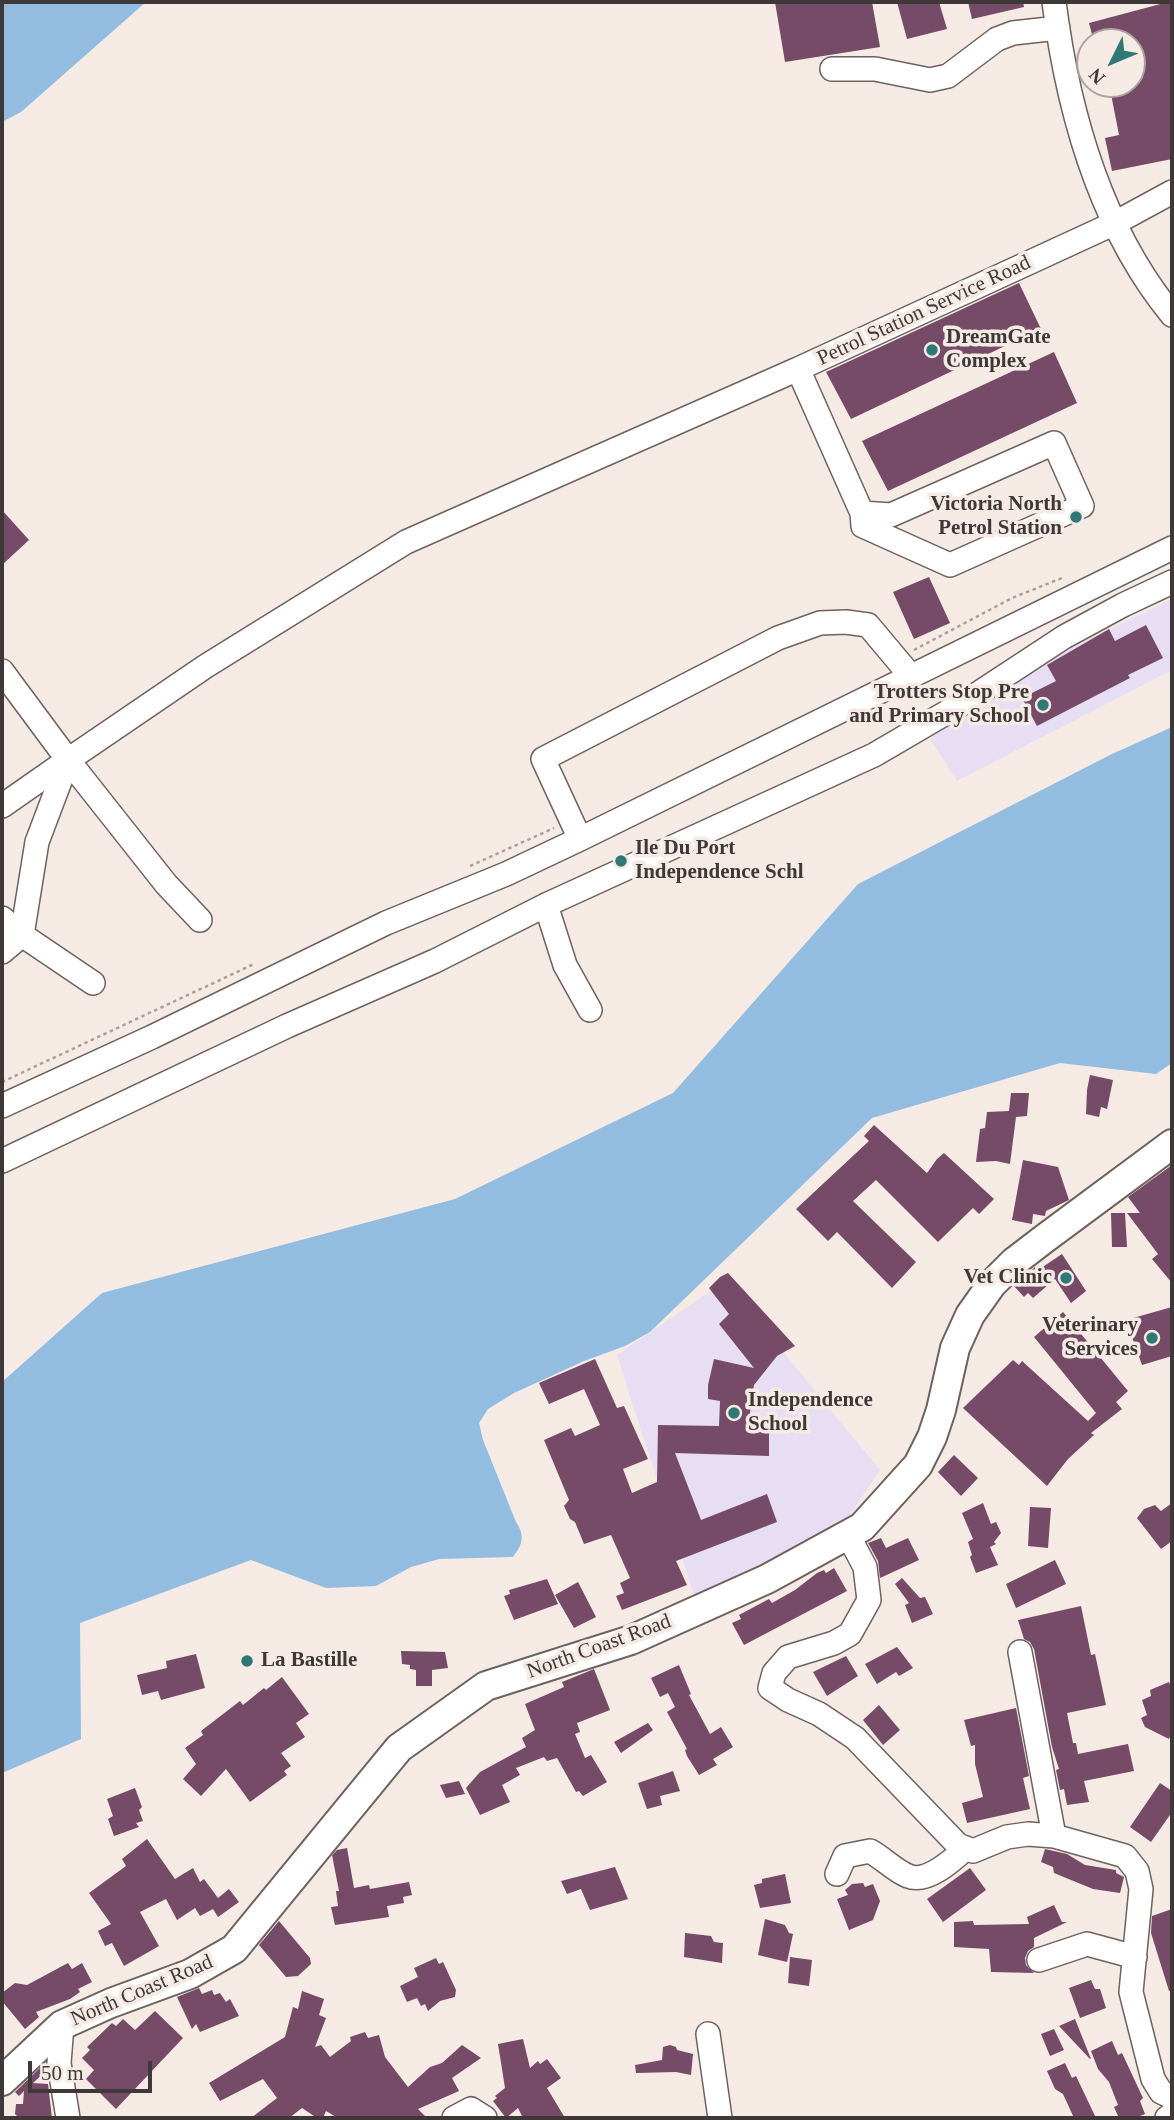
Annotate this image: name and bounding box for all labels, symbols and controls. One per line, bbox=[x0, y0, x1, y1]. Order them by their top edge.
north arrow bbox=[1076, 28, 1146, 98]
text: N bbox=[1084, 64, 1109, 88]
street label: Petrol Station Service Road bbox=[813, 250, 1035, 372]
place label: DreamGate Complex bbox=[946, 325, 1051, 375]
marker: DreamGate Complex bbox=[924, 342, 940, 358]
place label: Victoria North Petrol Station bbox=[930, 492, 1062, 542]
marker: Victoria North Petrol Station bbox=[1068, 509, 1084, 525]
place label: Trotters Stop Pre and Primary School bbox=[849, 680, 1029, 730]
marker: Trotters Stop Pre and Primary School bbox=[1035, 697, 1051, 713]
place label: Ile Du Port Independence Schl bbox=[635, 836, 804, 886]
marker: Ile Du Port Independence Schl bbox=[613, 853, 629, 869]
place label: Vet Clinic bbox=[964, 1265, 1052, 1291]
marker: Vet Clinic bbox=[1058, 1270, 1074, 1286]
place label: Veterinary Services bbox=[1042, 1313, 1138, 1363]
marker: Veterinary Services bbox=[1144, 1330, 1160, 1346]
place label: Independence School bbox=[748, 1388, 873, 1438]
marker: Independence School bbox=[726, 1405, 742, 1421]
street label: North Coast Road bbox=[523, 1609, 675, 1685]
place label: La Bastille bbox=[261, 1648, 357, 1674]
marker: La Bastille bbox=[239, 1653, 255, 1669]
street label: North Coast Road bbox=[67, 1950, 217, 2032]
scale bar bbox=[32, 2046, 156, 2090]
text: 50 m bbox=[41, 2061, 84, 2085]

